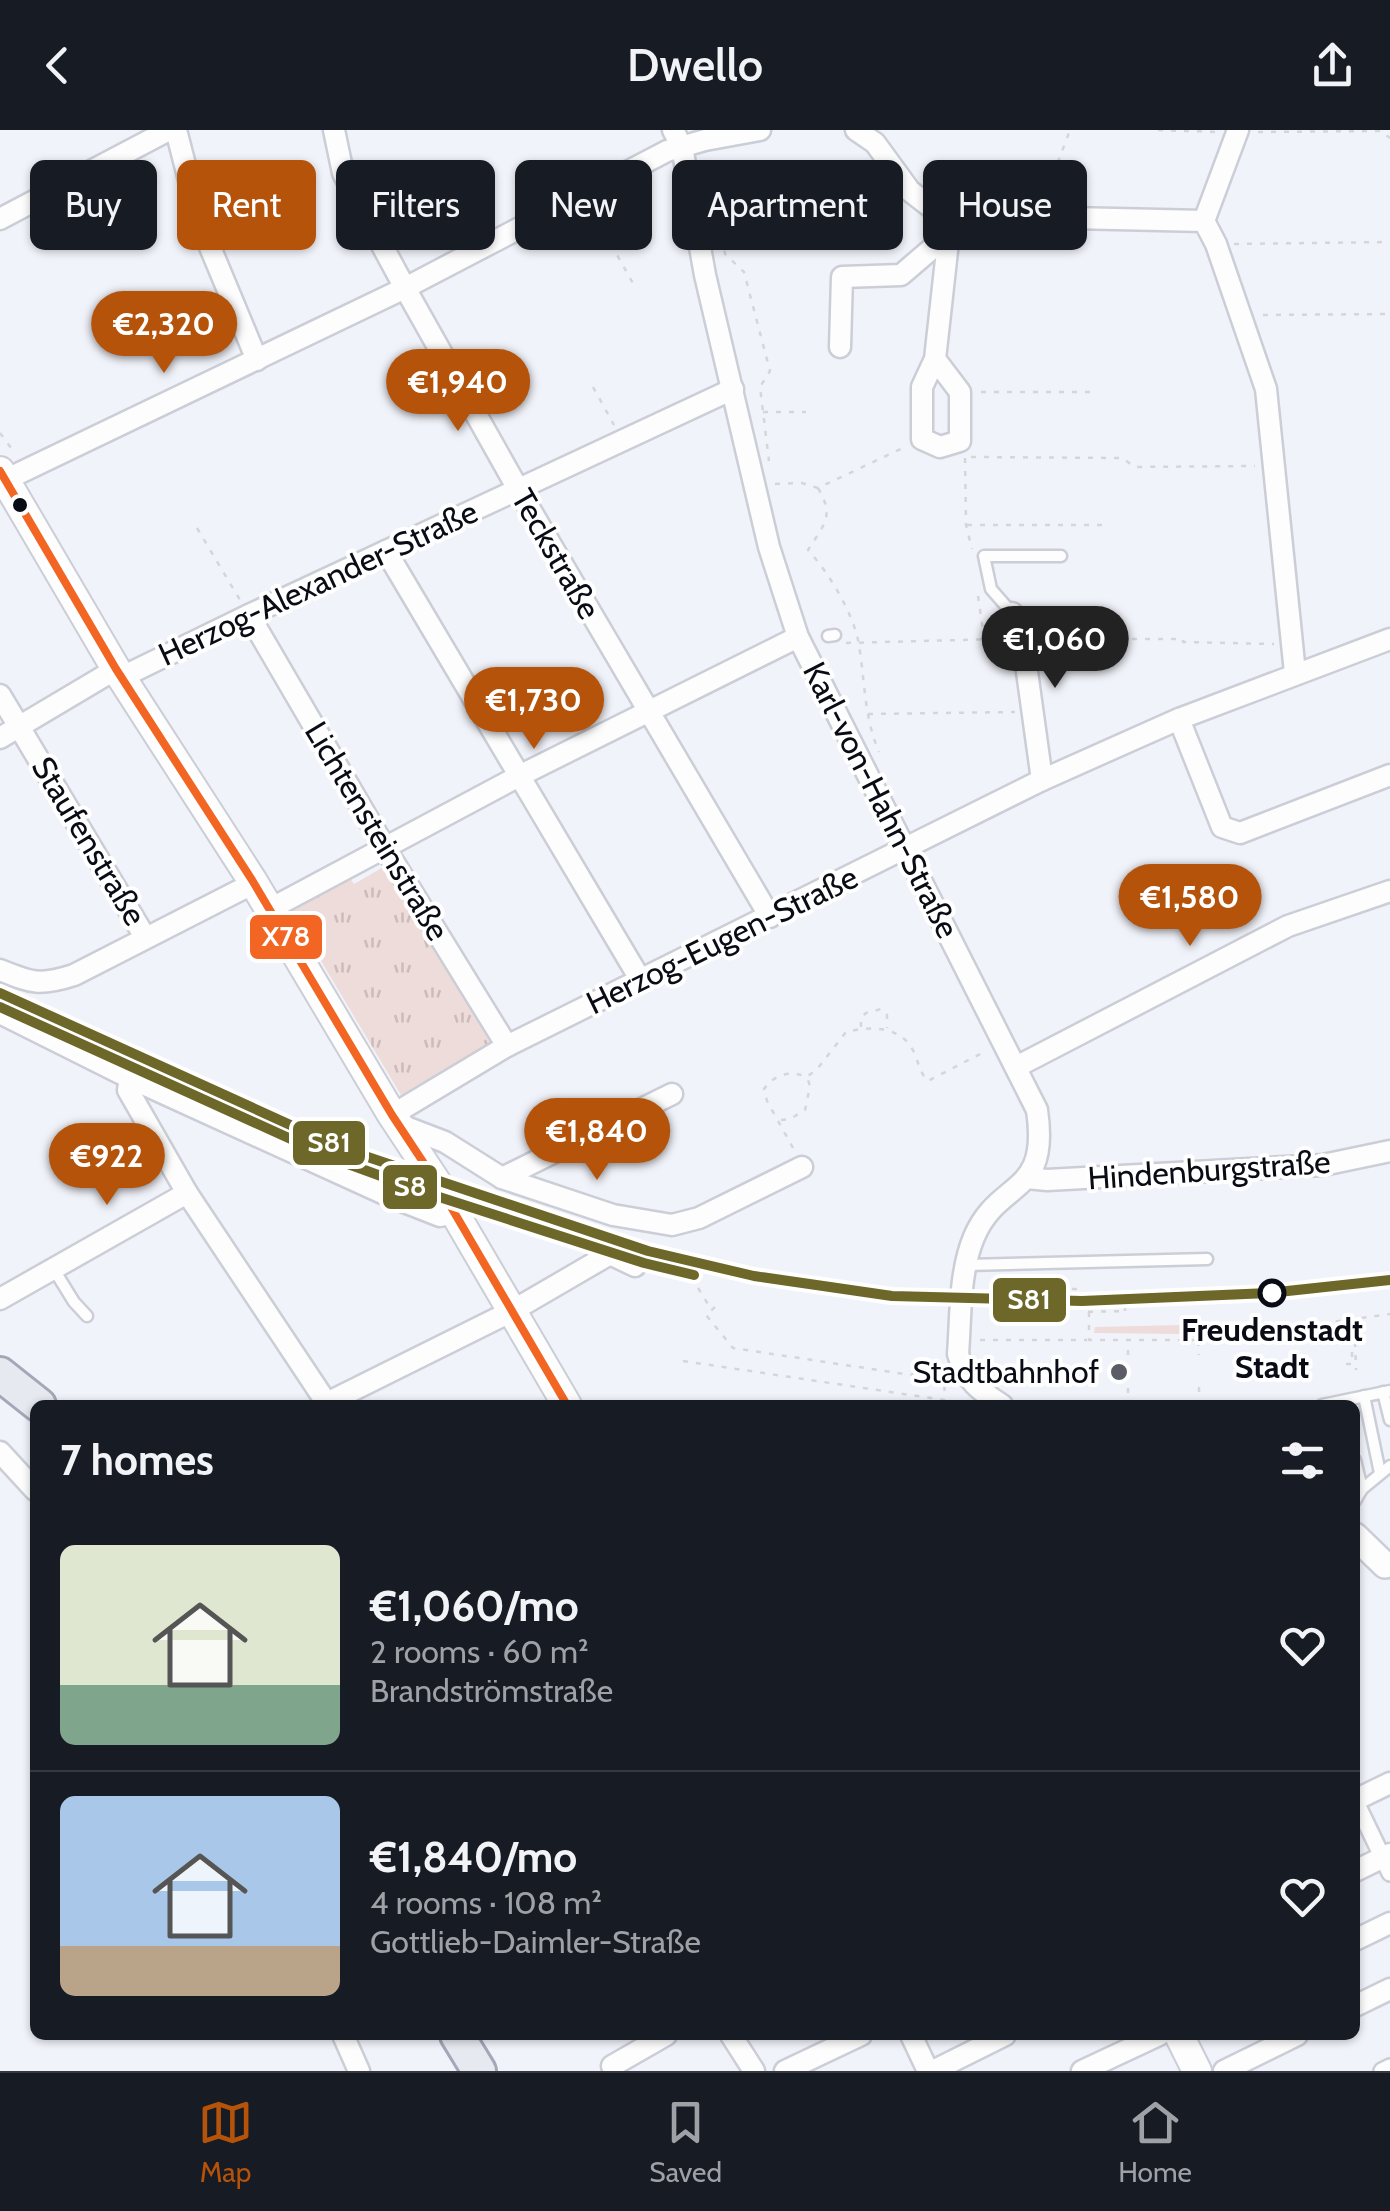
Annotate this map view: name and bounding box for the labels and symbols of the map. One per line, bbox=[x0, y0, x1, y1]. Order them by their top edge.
pin: €2,320 bbox=[83, 291, 245, 376]
pin: €1,940 bbox=[377, 349, 539, 434]
street label: Teckstraße bbox=[504, 482, 609, 626]
street label: Herzog-Alexander-Straße bbox=[152, 491, 484, 674]
unlabelled marker bbox=[10, 495, 30, 515]
pin: €1,060 bbox=[974, 606, 1136, 691]
street label: Karl-von-Hahn-Straße bbox=[795, 655, 968, 944]
pin: €1,730 bbox=[453, 667, 615, 752]
street label: Lichtensteinstraße bbox=[297, 714, 458, 947]
street label: Staufenstraße bbox=[24, 749, 155, 932]
street label: Herzog-Eugen-Straße bbox=[580, 857, 864, 1022]
pin: €1,580 bbox=[1109, 864, 1271, 949]
line badge: X78 bbox=[248, 913, 324, 961]
text: X78 bbox=[261, 919, 310, 953]
pin: €1,840 bbox=[516, 1098, 678, 1183]
line badge: S81 bbox=[291, 1119, 367, 1167]
pin: €922 bbox=[48, 1123, 166, 1208]
text: S81 bbox=[307, 1125, 351, 1159]
street label: Hindenburgstraße bbox=[1086, 1142, 1332, 1197]
line badge: S8 bbox=[381, 1163, 439, 1211]
text: S8 bbox=[393, 1169, 427, 1203]
line badge: S81 bbox=[991, 1276, 1068, 1324]
marker: Freudenstadt Stadt bbox=[1259, 1280, 1285, 1306]
text: S81 bbox=[1007, 1282, 1051, 1316]
place label: Freudenstadt Stadt bbox=[1181, 1310, 1363, 1386]
place label: Stadtbahnhof bbox=[912, 1352, 1099, 1391]
marker: Stadtbahnhof bbox=[1108, 1361, 1130, 1383]

